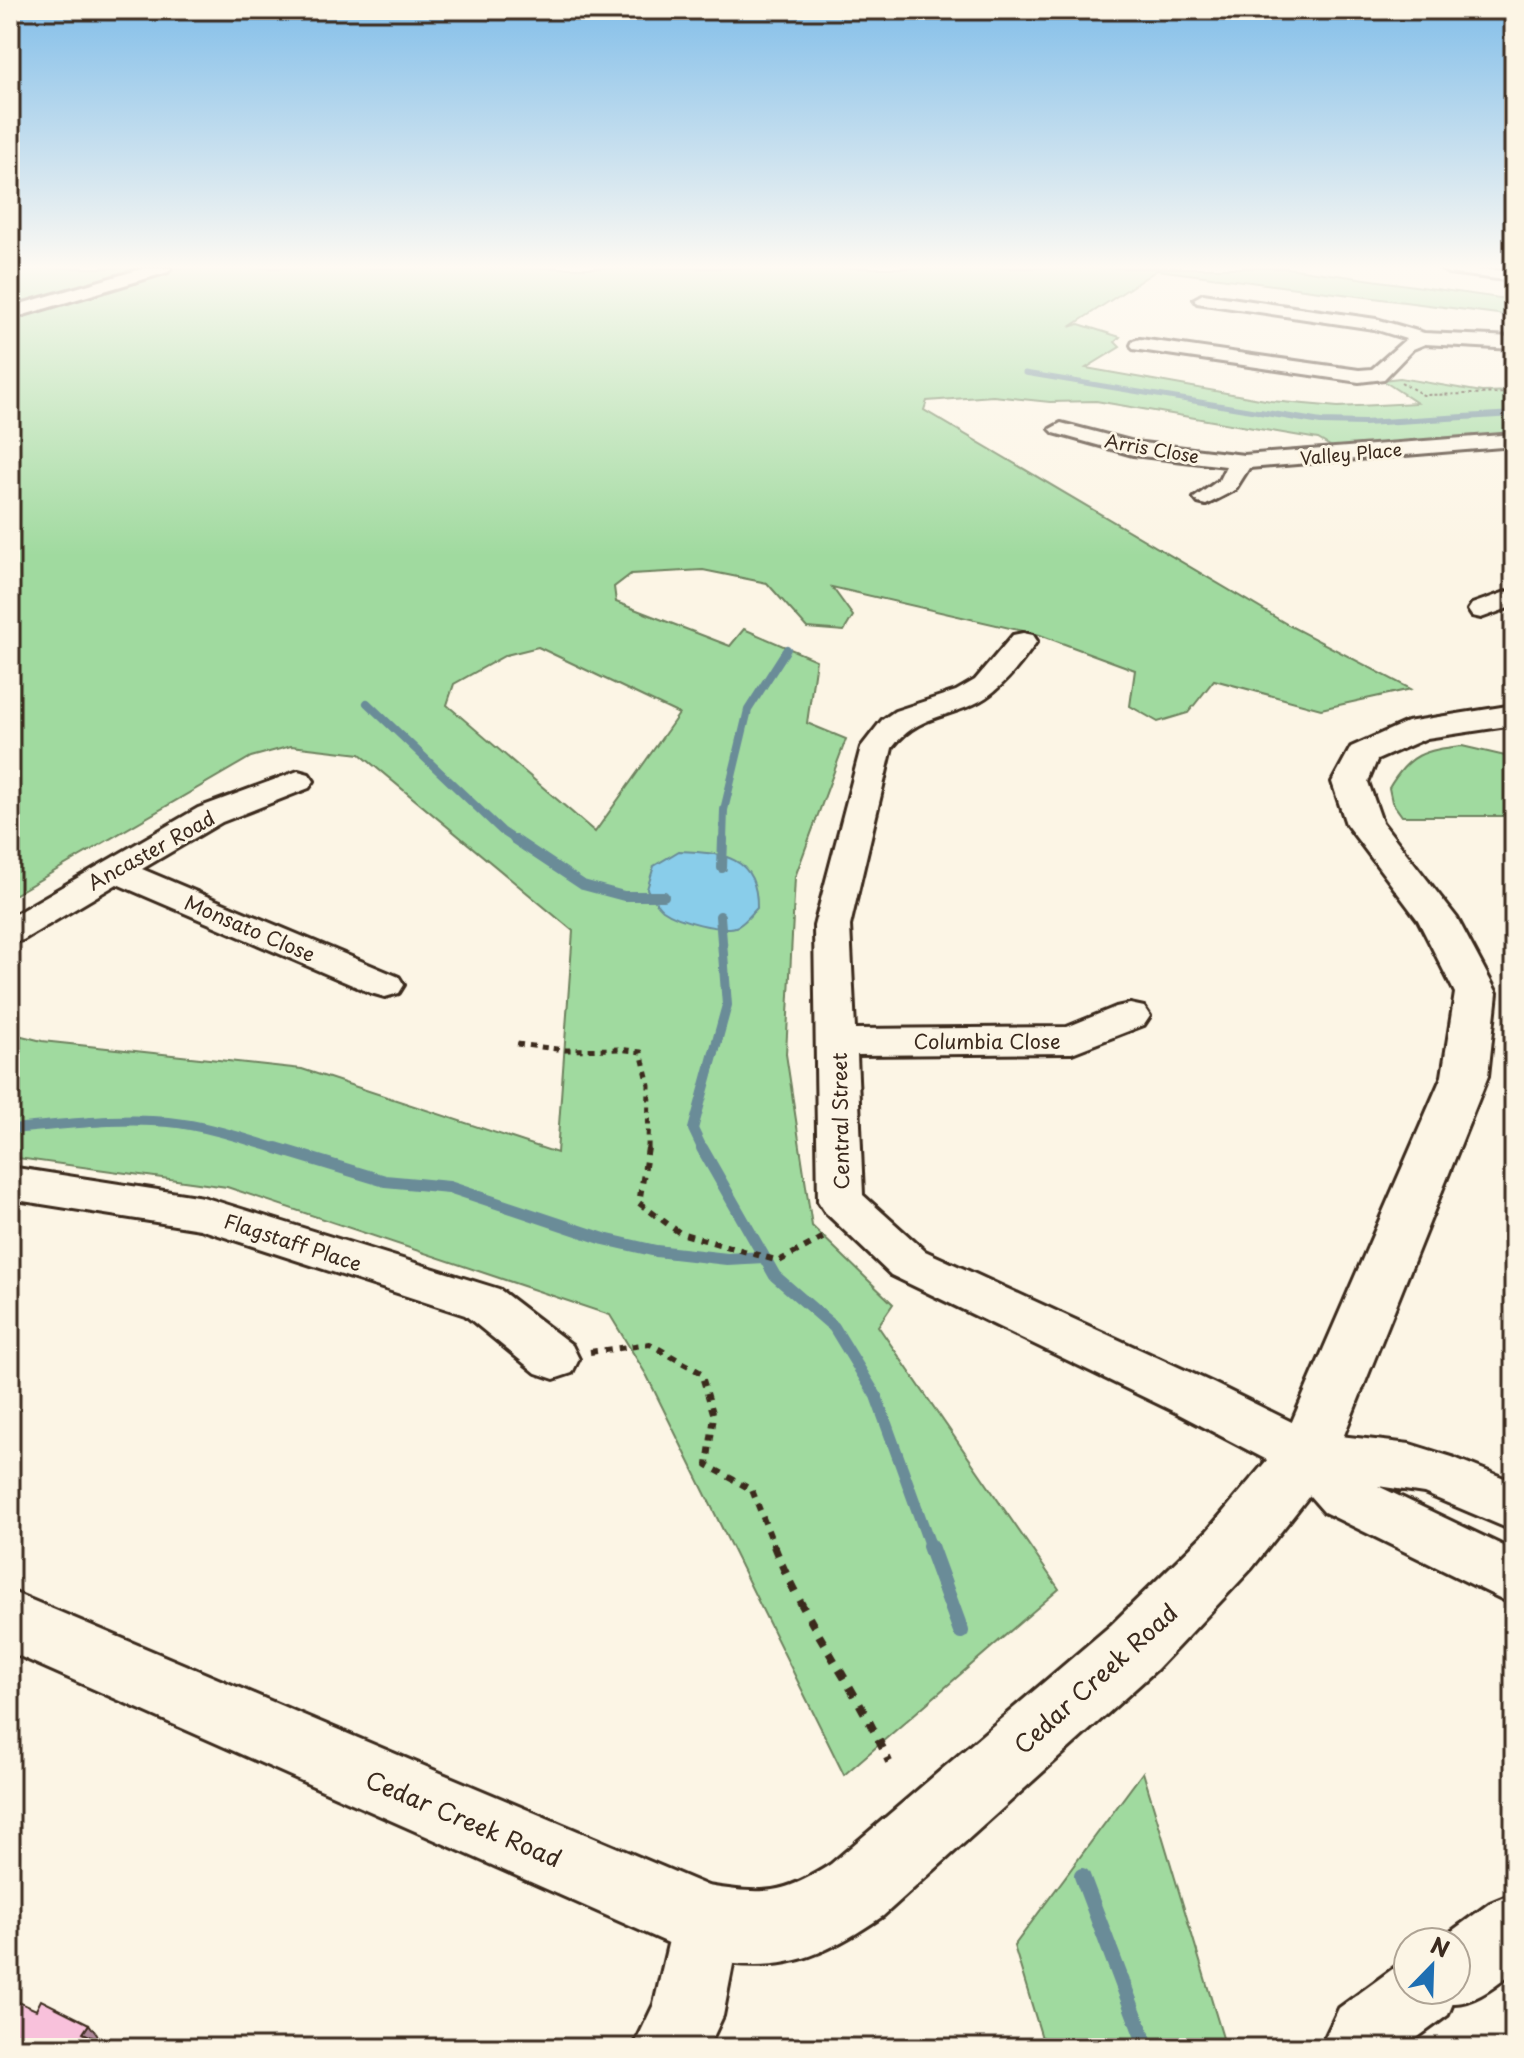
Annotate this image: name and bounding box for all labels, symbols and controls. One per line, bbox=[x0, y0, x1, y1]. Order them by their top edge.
street label: Arris Close bbox=[1103, 426, 1201, 470]
street label: Valley Place bbox=[1299, 435, 1403, 471]
street label: Ancaster Road bbox=[82, 803, 220, 897]
street label: Monsato Close bbox=[180, 887, 320, 969]
street label: Columbia Close bbox=[913, 1026, 1061, 1056]
street label: Central Street bbox=[824, 1052, 856, 1190]
street label: Flagstaff Place bbox=[220, 1206, 366, 1278]
street label: Cedar Creek Road bbox=[1005, 1594, 1185, 1762]
street label: Cedar Creek Road bbox=[360, 1760, 568, 1876]
north arrow bbox=[1392, 1926, 1472, 2006]
text: N bbox=[1426, 1928, 1455, 1965]

